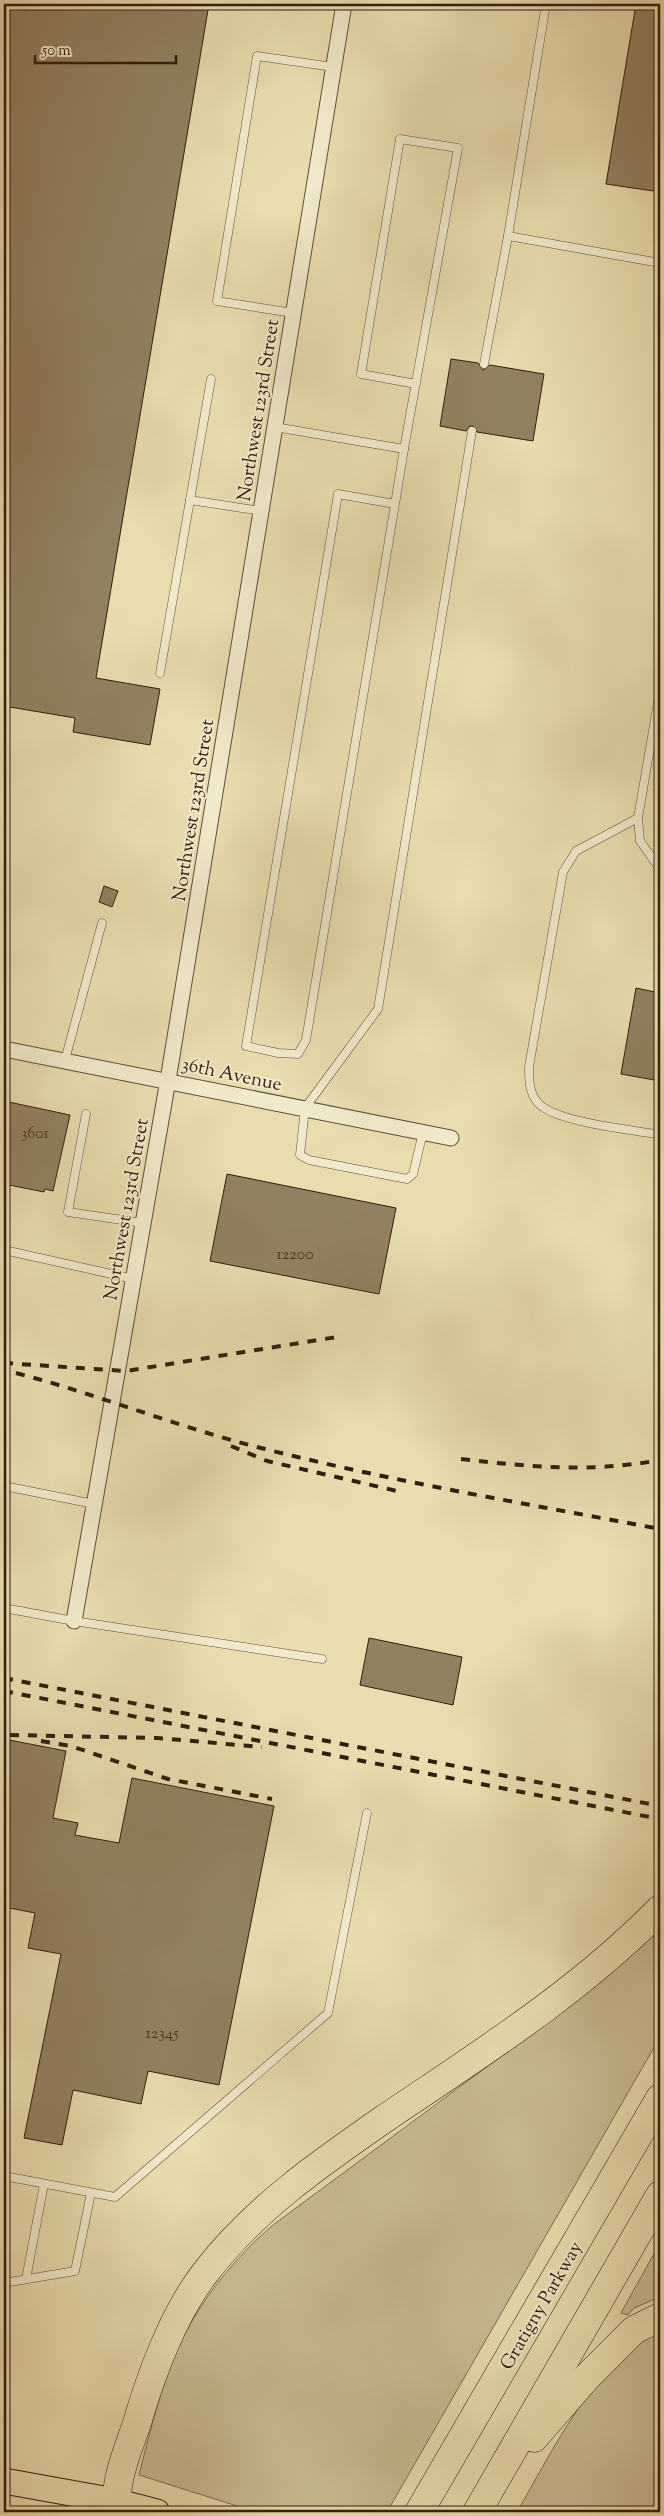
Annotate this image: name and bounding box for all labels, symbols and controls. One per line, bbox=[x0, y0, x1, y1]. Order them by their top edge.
scale bar bbox=[35, 32, 176, 64]
text: 50 m bbox=[41, 41, 71, 62]
street label: Northwest 123rd Street bbox=[232, 317, 287, 503]
street label: Northwest 123rd Street bbox=[167, 717, 222, 903]
street label: 36th Avenue bbox=[179, 1052, 284, 1099]
street label: Northwest 123rd Street bbox=[98, 1116, 157, 1302]
house number: 3601 bbox=[21, 1123, 50, 1146]
house number: 12200 bbox=[276, 1244, 314, 1267]
house number: 12345 bbox=[146, 2023, 179, 2046]
street label: Gratigny Parkway bbox=[494, 2236, 590, 2376]

